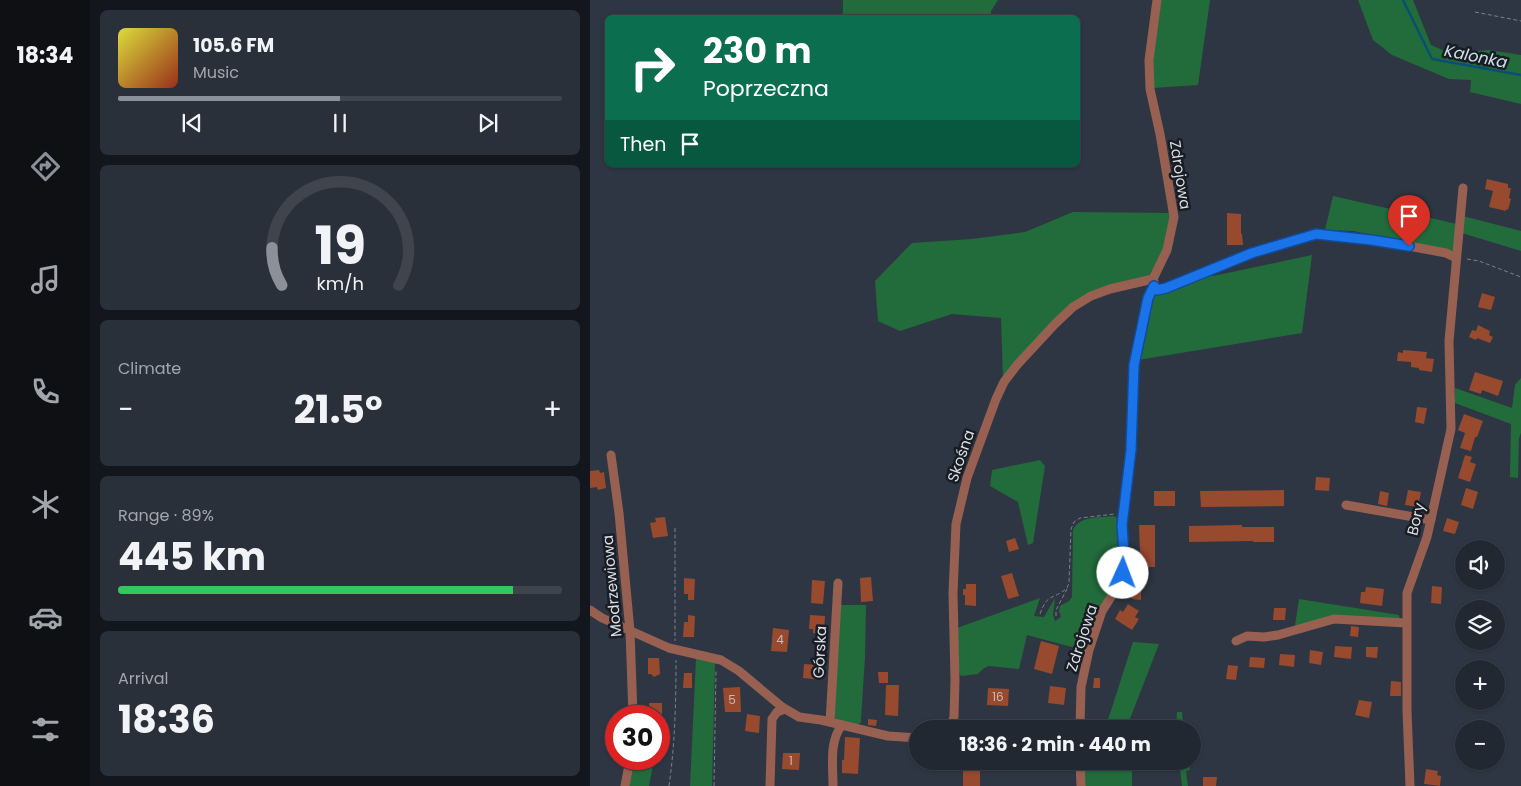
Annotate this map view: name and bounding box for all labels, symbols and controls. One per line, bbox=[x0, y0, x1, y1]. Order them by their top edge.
text: 230 m bbox=[703, 26, 811, 75]
text: 105.6 FM bbox=[193, 32, 274, 59]
icon: right bbox=[620, 35, 685, 100]
water label: Kalonka bbox=[1442, 39, 1510, 74]
text: 18:34 bbox=[17, 40, 73, 71]
text: Music bbox=[193, 61, 239, 84]
text: Poprzeczna bbox=[703, 73, 829, 104]
icon: previous bbox=[178, 109, 206, 137]
icon: pause bbox=[326, 109, 354, 137]
icon: next bbox=[474, 109, 502, 137]
icon: arrive bbox=[676, 130, 704, 158]
text: Then bbox=[620, 131, 666, 158]
street label: Zdrojowa bbox=[1165, 139, 1196, 211]
icon: directions bbox=[28, 149, 63, 184]
pin bbox=[1388, 195, 1430, 246]
icon: arrive bbox=[1395, 202, 1423, 230]
text: 19 bbox=[314, 209, 366, 282]
icon: music bbox=[28, 262, 63, 297]
text: km/h bbox=[316, 271, 364, 296]
text: Climate bbox=[118, 357, 181, 380]
icon: phone bbox=[28, 374, 63, 409]
text: 21.5° bbox=[294, 383, 383, 436]
text: − bbox=[118, 390, 133, 429]
text: + bbox=[543, 390, 562, 429]
street label: Skośna bbox=[942, 427, 979, 485]
icon: climate bbox=[28, 487, 63, 522]
street label: Bory bbox=[1401, 500, 1430, 537]
text: Range · 89% bbox=[118, 504, 214, 527]
text: 445 km bbox=[118, 530, 266, 583]
street label: Modrzewiowa bbox=[597, 534, 626, 638]
map controls bbox=[1455, 540, 1505, 770]
button: sound bbox=[1455, 540, 1505, 590]
position arrow bbox=[1096, 546, 1148, 598]
icon: car bbox=[28, 600, 63, 635]
button: layers bbox=[1455, 600, 1505, 650]
street label: Zdrojowa bbox=[1061, 602, 1102, 674]
street label: Górska bbox=[808, 625, 831, 679]
house number: 4 bbox=[776, 631, 784, 648]
button: + bbox=[1455, 660, 1505, 710]
text: Arrival bbox=[118, 667, 168, 690]
house number: 16 bbox=[992, 688, 1004, 705]
house number: 5 bbox=[728, 691, 736, 708]
text: 18:36 bbox=[118, 693, 215, 746]
speed limit sign: 30 bbox=[605, 705, 670, 770]
icon: filters bbox=[28, 712, 63, 747]
button: − bbox=[1455, 720, 1505, 770]
text: 18:36 · 2 min · 440 m bbox=[959, 731, 1151, 758]
house number: 1 bbox=[789, 752, 793, 769]

